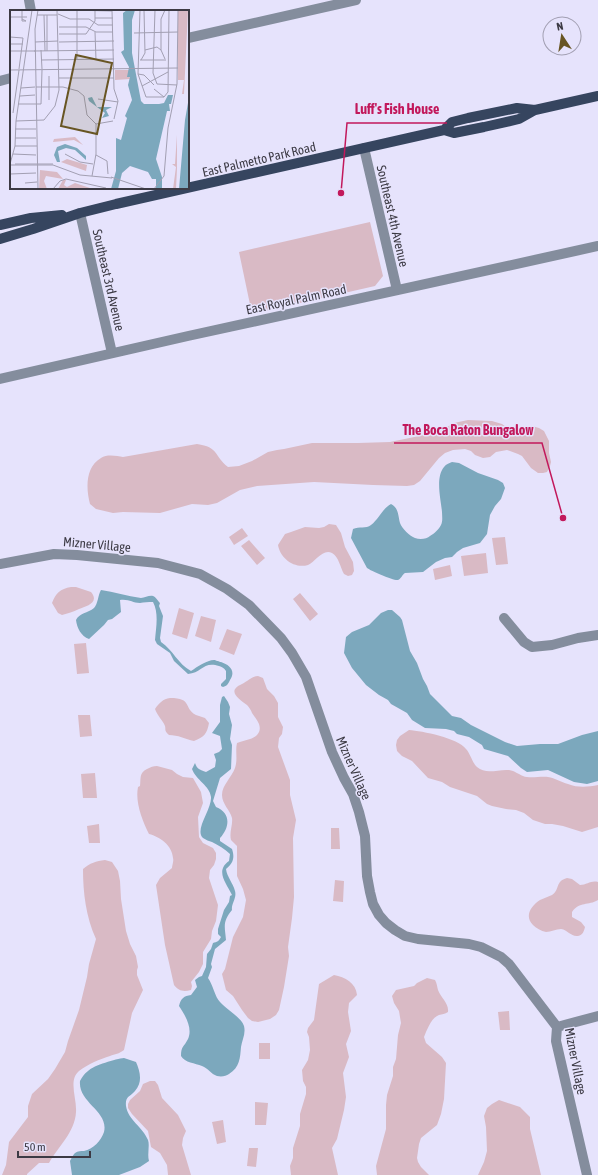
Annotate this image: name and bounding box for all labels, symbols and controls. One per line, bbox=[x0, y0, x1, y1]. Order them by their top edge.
inset map bbox=[10, 10, 189, 189]
north arrow bbox=[542, 16, 582, 56]
text: N bbox=[555, 20, 564, 33]
callout: Luff's Fish House bbox=[347, 97, 447, 123]
text: Luff's Fish House bbox=[355, 101, 439, 117]
street label: East Palmetto Park Road bbox=[201, 139, 317, 180]
street label: Southeast 4th Avenue bbox=[374, 164, 412, 269]
street label: Southeast 3rd Avenue bbox=[90, 228, 128, 332]
street label: East Royal Palm Road bbox=[245, 282, 348, 317]
callout: The Boca Raton Bungalow bbox=[394, 417, 542, 443]
text: The Boca Raton Bungalow bbox=[402, 422, 534, 438]
street label: Mizner Village bbox=[63, 534, 131, 555]
street label: Mizner Village bbox=[333, 734, 374, 802]
street label: Mizner Village bbox=[562, 1026, 589, 1096]
scale bar bbox=[18, 1133, 90, 1159]
text: 50 m bbox=[24, 1140, 46, 1154]

